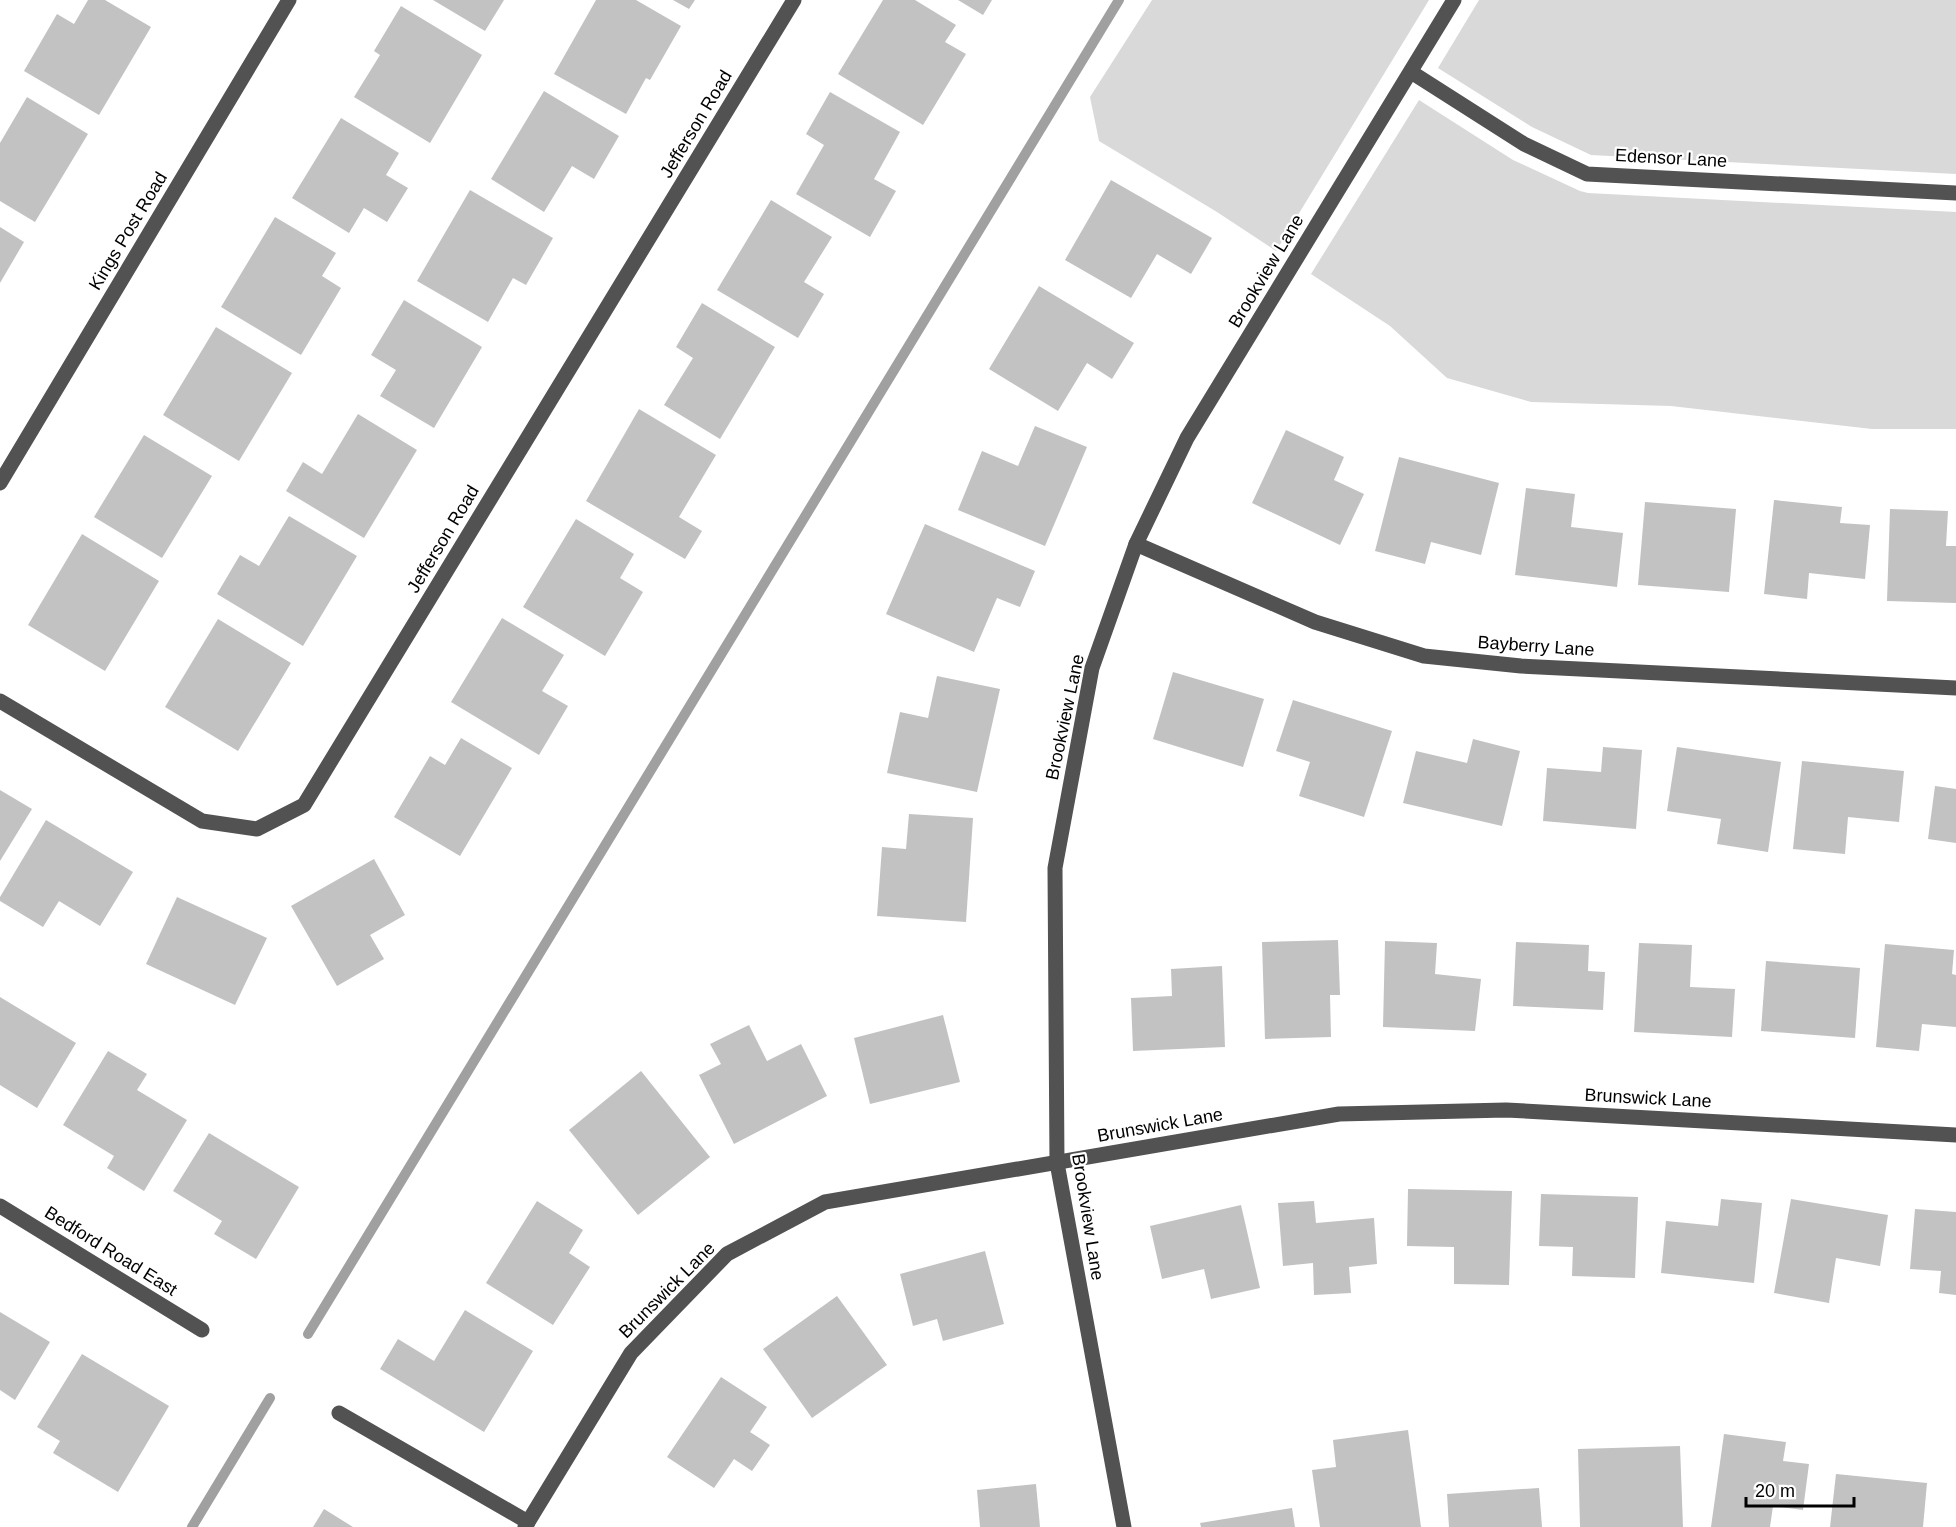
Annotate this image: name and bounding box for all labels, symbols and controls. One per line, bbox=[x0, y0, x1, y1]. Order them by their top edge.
street label: Jefferson Road bbox=[656, 67, 736, 181]
street label: Edensor Lane bbox=[1615, 145, 1727, 171]
street label: Kings Post Road bbox=[85, 168, 171, 294]
street label: Brookview Lane bbox=[1224, 211, 1308, 331]
street label: Jefferson Road bbox=[403, 482, 483, 596]
street label: Bayberry Lane bbox=[1477, 632, 1595, 660]
street label: Brookview Lane bbox=[1042, 652, 1088, 782]
street label: Brunswick Lane bbox=[1584, 1085, 1712, 1111]
street label: Brunswick Lane bbox=[1096, 1104, 1224, 1146]
street label: Brookview Lane bbox=[1068, 1152, 1108, 1282]
street label: Bedford Road East bbox=[41, 1202, 181, 1300]
street label: Brunswick Lane bbox=[615, 1238, 719, 1342]
scale bar bbox=[1746, 1470, 1854, 1508]
text: 20 m bbox=[1755, 1481, 1795, 1501]

